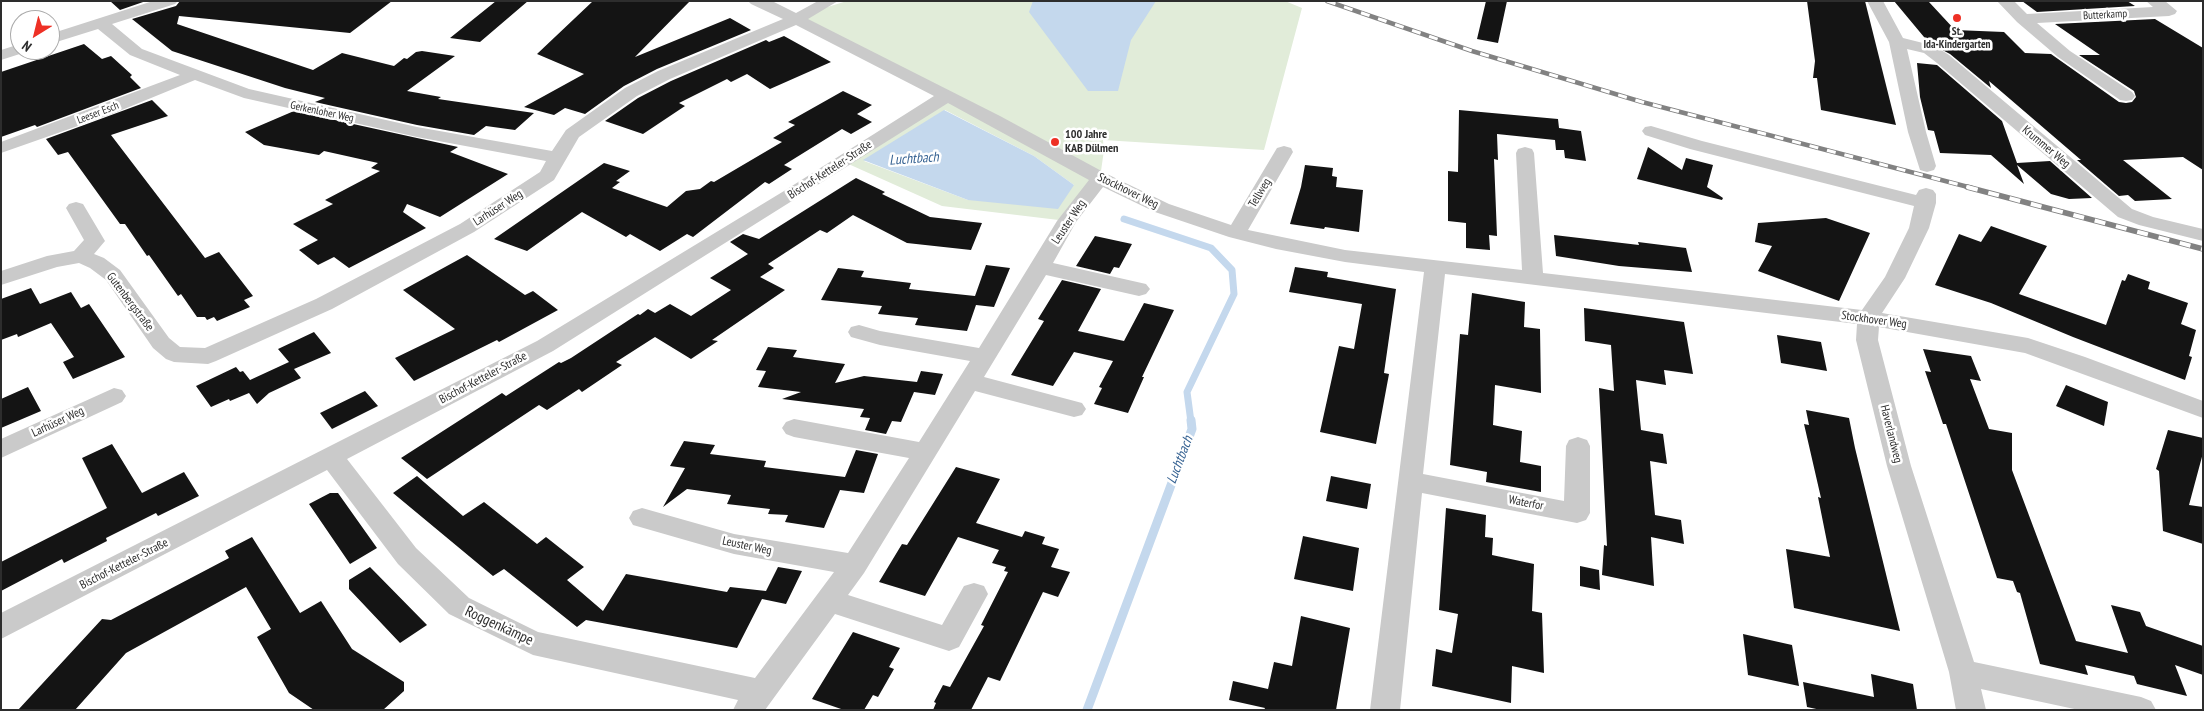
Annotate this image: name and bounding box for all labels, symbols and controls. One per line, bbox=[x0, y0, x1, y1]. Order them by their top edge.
street label: Butterkamp bbox=[2083, 7, 2127, 23]
north arrow bbox=[10, 10, 60, 60]
marker: St. Ida-Kindergarten bbox=[1951, 12, 1963, 24]
place label: St. Ida-Kindergarten bbox=[1923, 25, 1991, 51]
text: N bbox=[18, 37, 35, 56]
street label: Leeser Esch bbox=[75, 99, 121, 127]
street label: Gerkenloher Weg bbox=[289, 99, 355, 125]
street label: Krummer Weg bbox=[2019, 123, 2073, 171]
place label: 100 Jahre KAB Dülmen bbox=[1065, 128, 1118, 156]
marker: 100 Jahre KAB Dülmen bbox=[1049, 136, 1061, 148]
street label: Bischof-Ketteler-Straße bbox=[785, 137, 875, 203]
water label: Luchtbach bbox=[889, 149, 939, 169]
street label: Stockhover Weg bbox=[1095, 170, 1161, 212]
street label: Tellweg bbox=[1246, 176, 1274, 210]
street label: Larhüser Weg bbox=[471, 187, 525, 229]
street label: Leuster Weg bbox=[1049, 197, 1089, 247]
street label: Gutenbergstraße bbox=[103, 270, 157, 334]
street label: Stockhover Weg bbox=[1840, 308, 1908, 332]
street label: Bischof-Ketteler-Straße bbox=[437, 349, 529, 407]
street label: Larhüser Weg bbox=[30, 404, 86, 440]
street label: Haverlandweg bbox=[1877, 404, 1905, 464]
water label: Luchtbach bbox=[1163, 434, 1197, 486]
street label: Waterfor bbox=[1507, 493, 1545, 513]
street label: Leuster Weg bbox=[721, 534, 773, 558]
street label: Bischof-Ketteler-Straße bbox=[77, 536, 171, 592]
street label: Roggenkämpe bbox=[462, 602, 536, 650]

